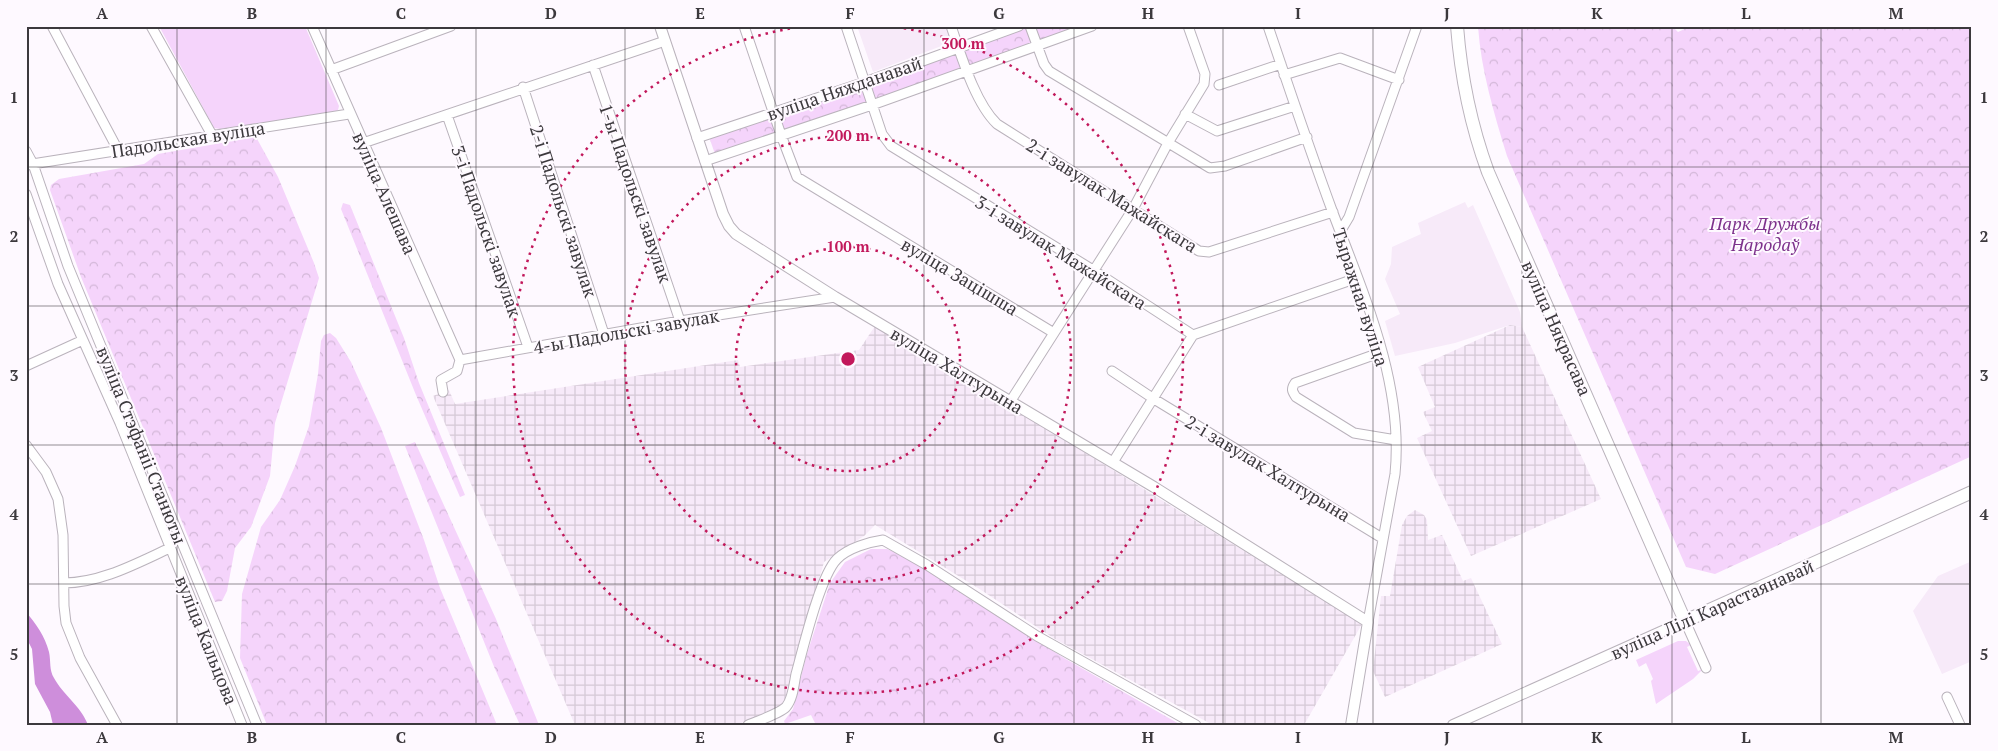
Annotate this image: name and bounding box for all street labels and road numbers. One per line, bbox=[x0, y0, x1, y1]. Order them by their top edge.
street label: вуліца Няжданавай bbox=[763, 50, 925, 126]
street label: 1-ы Падольскі завулак bbox=[594, 100, 678, 286]
street label: Падольская вуліца bbox=[109, 115, 267, 163]
street label: 2-і Падольскі завулак bbox=[525, 122, 603, 301]
street label: вуліца Алешава bbox=[347, 128, 423, 258]
street label: 2-і завулак Мажайскага bbox=[1022, 132, 1202, 258]
street label: 3-і Падольскі завулак bbox=[446, 142, 528, 320]
street label: 3-і завулак Мажайскага bbox=[971, 189, 1151, 315]
street label: Тыражная вуліца bbox=[1327, 225, 1395, 369]
street label: вуліца Зацішша bbox=[897, 232, 1023, 320]
street label: вуліца Някрасава bbox=[1516, 257, 1598, 399]
street label: 4-ы Падольскі завулак bbox=[531, 303, 721, 359]
street label: вуліца Халтурына bbox=[886, 321, 1028, 419]
street label: вуліца Стэфаніі Станюты bbox=[91, 343, 193, 547]
street label: 2-і завулак Халтурына bbox=[1181, 409, 1355, 527]
street label: вуліца Лілі Карастаянавай bbox=[1607, 553, 1817, 665]
street label: вуліца Кальцова bbox=[170, 572, 244, 708]

